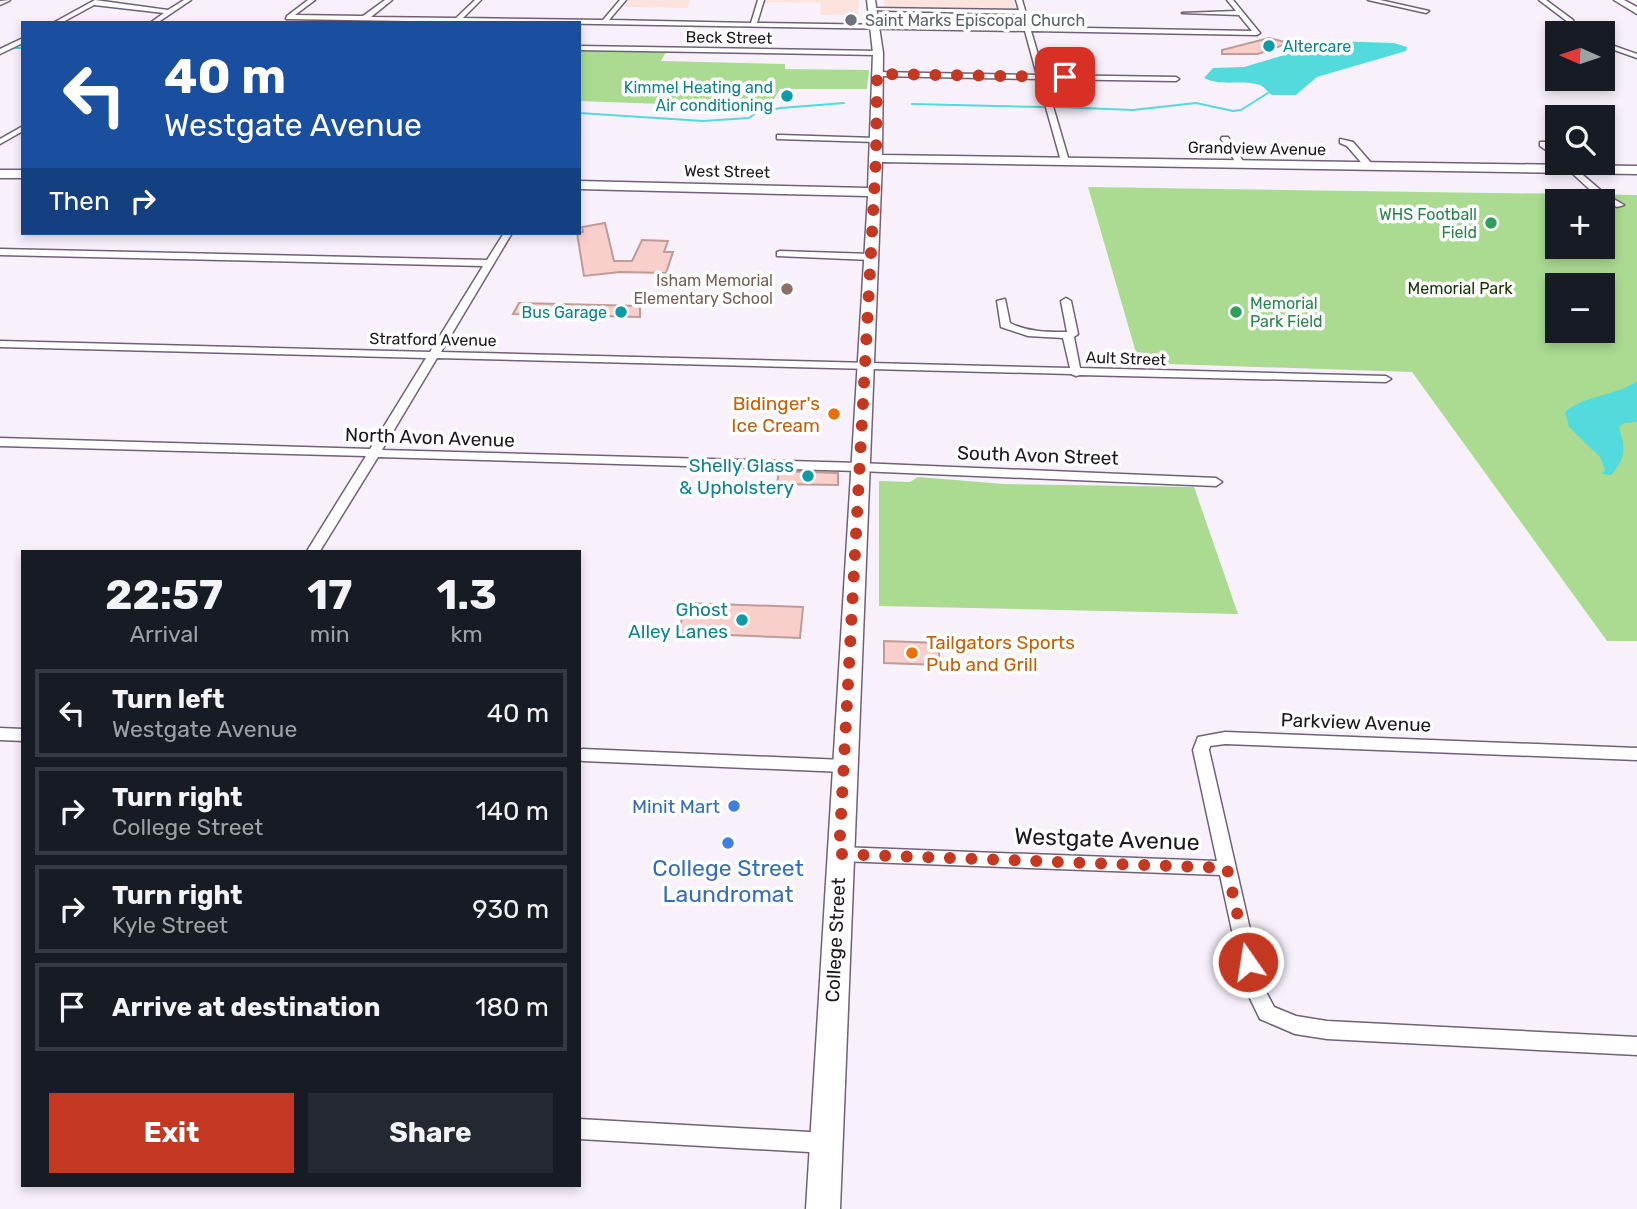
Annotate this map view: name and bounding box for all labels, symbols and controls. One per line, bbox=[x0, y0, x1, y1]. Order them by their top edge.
place label: Saint Marks Episcopal Church bbox=[865, 11, 1085, 30]
marker: Saint Marks Episcopal Church bbox=[843, 12, 859, 28]
north arrow bbox=[1545, 21, 1615, 91]
map controls bbox=[1545, 21, 1615, 343]
street label: Beck Street bbox=[685, 27, 773, 48]
place label: Altercare bbox=[1283, 37, 1351, 56]
marker: Altercare bbox=[1261, 38, 1277, 54]
text: 40 m bbox=[164, 47, 286, 105]
pin bbox=[1035, 47, 1095, 107]
icon: left bbox=[49, 49, 140, 140]
icon: arrive bbox=[1046, 58, 1084, 96]
place label: Kimmel Heating and Air conditioning bbox=[624, 78, 773, 115]
marker: Kimmel Heating and Air conditioning bbox=[779, 88, 795, 104]
button: search bbox=[1545, 105, 1615, 175]
text: Westgate Avenue bbox=[164, 106, 422, 144]
street label: Grandview Avenue bbox=[1188, 138, 1326, 159]
street label: West Street bbox=[684, 161, 770, 182]
icon: right bbox=[124, 182, 162, 220]
text: Then bbox=[49, 186, 110, 217]
button: + bbox=[1545, 189, 1615, 259]
place label: WHS Football Field bbox=[1379, 205, 1477, 242]
marker: WHS Football Field bbox=[1483, 215, 1499, 231]
place label: Isham Memorial Elementary School bbox=[633, 271, 773, 308]
button: − bbox=[1545, 273, 1615, 343]
park label: Memorial Park bbox=[1408, 279, 1513, 298]
marker: Isham Memorial Elementary School bbox=[779, 281, 795, 297]
place label: Memorial Park Field bbox=[1250, 294, 1323, 331]
place label: Bus Garage bbox=[522, 303, 607, 322]
marker: Bus Garage bbox=[613, 304, 629, 320]
marker: Memorial Park Field bbox=[1228, 304, 1244, 320]
street label: Stratford Avenue bbox=[369, 329, 497, 350]
street label: Ault Street bbox=[1085, 348, 1167, 369]
place label: Bidinger's Ice Cream bbox=[731, 392, 820, 437]
marker: Bidinger's Ice Cream bbox=[826, 406, 842, 422]
street label: North Avon Avenue bbox=[345, 423, 515, 452]
street label: South Avon Street bbox=[957, 441, 1120, 470]
place label: Shelly Glass & Upholstery bbox=[679, 454, 794, 499]
marker: Shelly Glass & Upholstery bbox=[800, 468, 816, 484]
text: 22:57 bbox=[105, 570, 223, 620]
text: 17 bbox=[307, 570, 352, 620]
text: 1.3 bbox=[436, 570, 497, 620]
place label: Ghost Alley Lanes bbox=[628, 598, 729, 643]
marker: Ghost Alley Lanes bbox=[734, 612, 750, 628]
text: Arrival bbox=[130, 620, 199, 648]
text: min bbox=[310, 620, 350, 648]
text: km bbox=[450, 620, 483, 648]
place label: Tailgators Sports Pub and Grill bbox=[926, 631, 1075, 676]
marker: Tailgators Sports Pub and Grill bbox=[904, 645, 920, 661]
text: Turn left bbox=[112, 684, 224, 715]
icon: left bbox=[53, 694, 91, 732]
text: 40 m bbox=[487, 698, 549, 729]
street label: Parkview Avenue bbox=[1280, 708, 1432, 737]
text: Westgate Avenue bbox=[112, 715, 297, 743]
text: Turn right bbox=[112, 782, 242, 813]
icon: right bbox=[53, 792, 91, 830]
place label: Minit Mart bbox=[632, 795, 721, 818]
text: 140 m bbox=[476, 796, 549, 827]
marker: Minit Mart bbox=[726, 798, 742, 814]
text: College Street bbox=[112, 813, 263, 841]
street label: Westgate Avenue bbox=[1014, 822, 1200, 856]
marker: College Street Laundromat bbox=[720, 835, 736, 851]
place label: College Street Laundromat bbox=[652, 854, 804, 908]
street label: College Street bbox=[821, 876, 850, 1003]
text: Turn right bbox=[112, 880, 242, 911]
icon: right bbox=[53, 890, 91, 928]
text: 930 m bbox=[472, 894, 549, 925]
text: Kyle Street bbox=[112, 911, 228, 939]
position arrow bbox=[1211, 925, 1285, 999]
icon: arrive bbox=[53, 988, 91, 1026]
text: Arrive at destination bbox=[112, 992, 380, 1023]
text: 180 m bbox=[475, 992, 549, 1023]
button: Exit bbox=[49, 1093, 294, 1173]
button: Share bbox=[308, 1093, 553, 1173]

